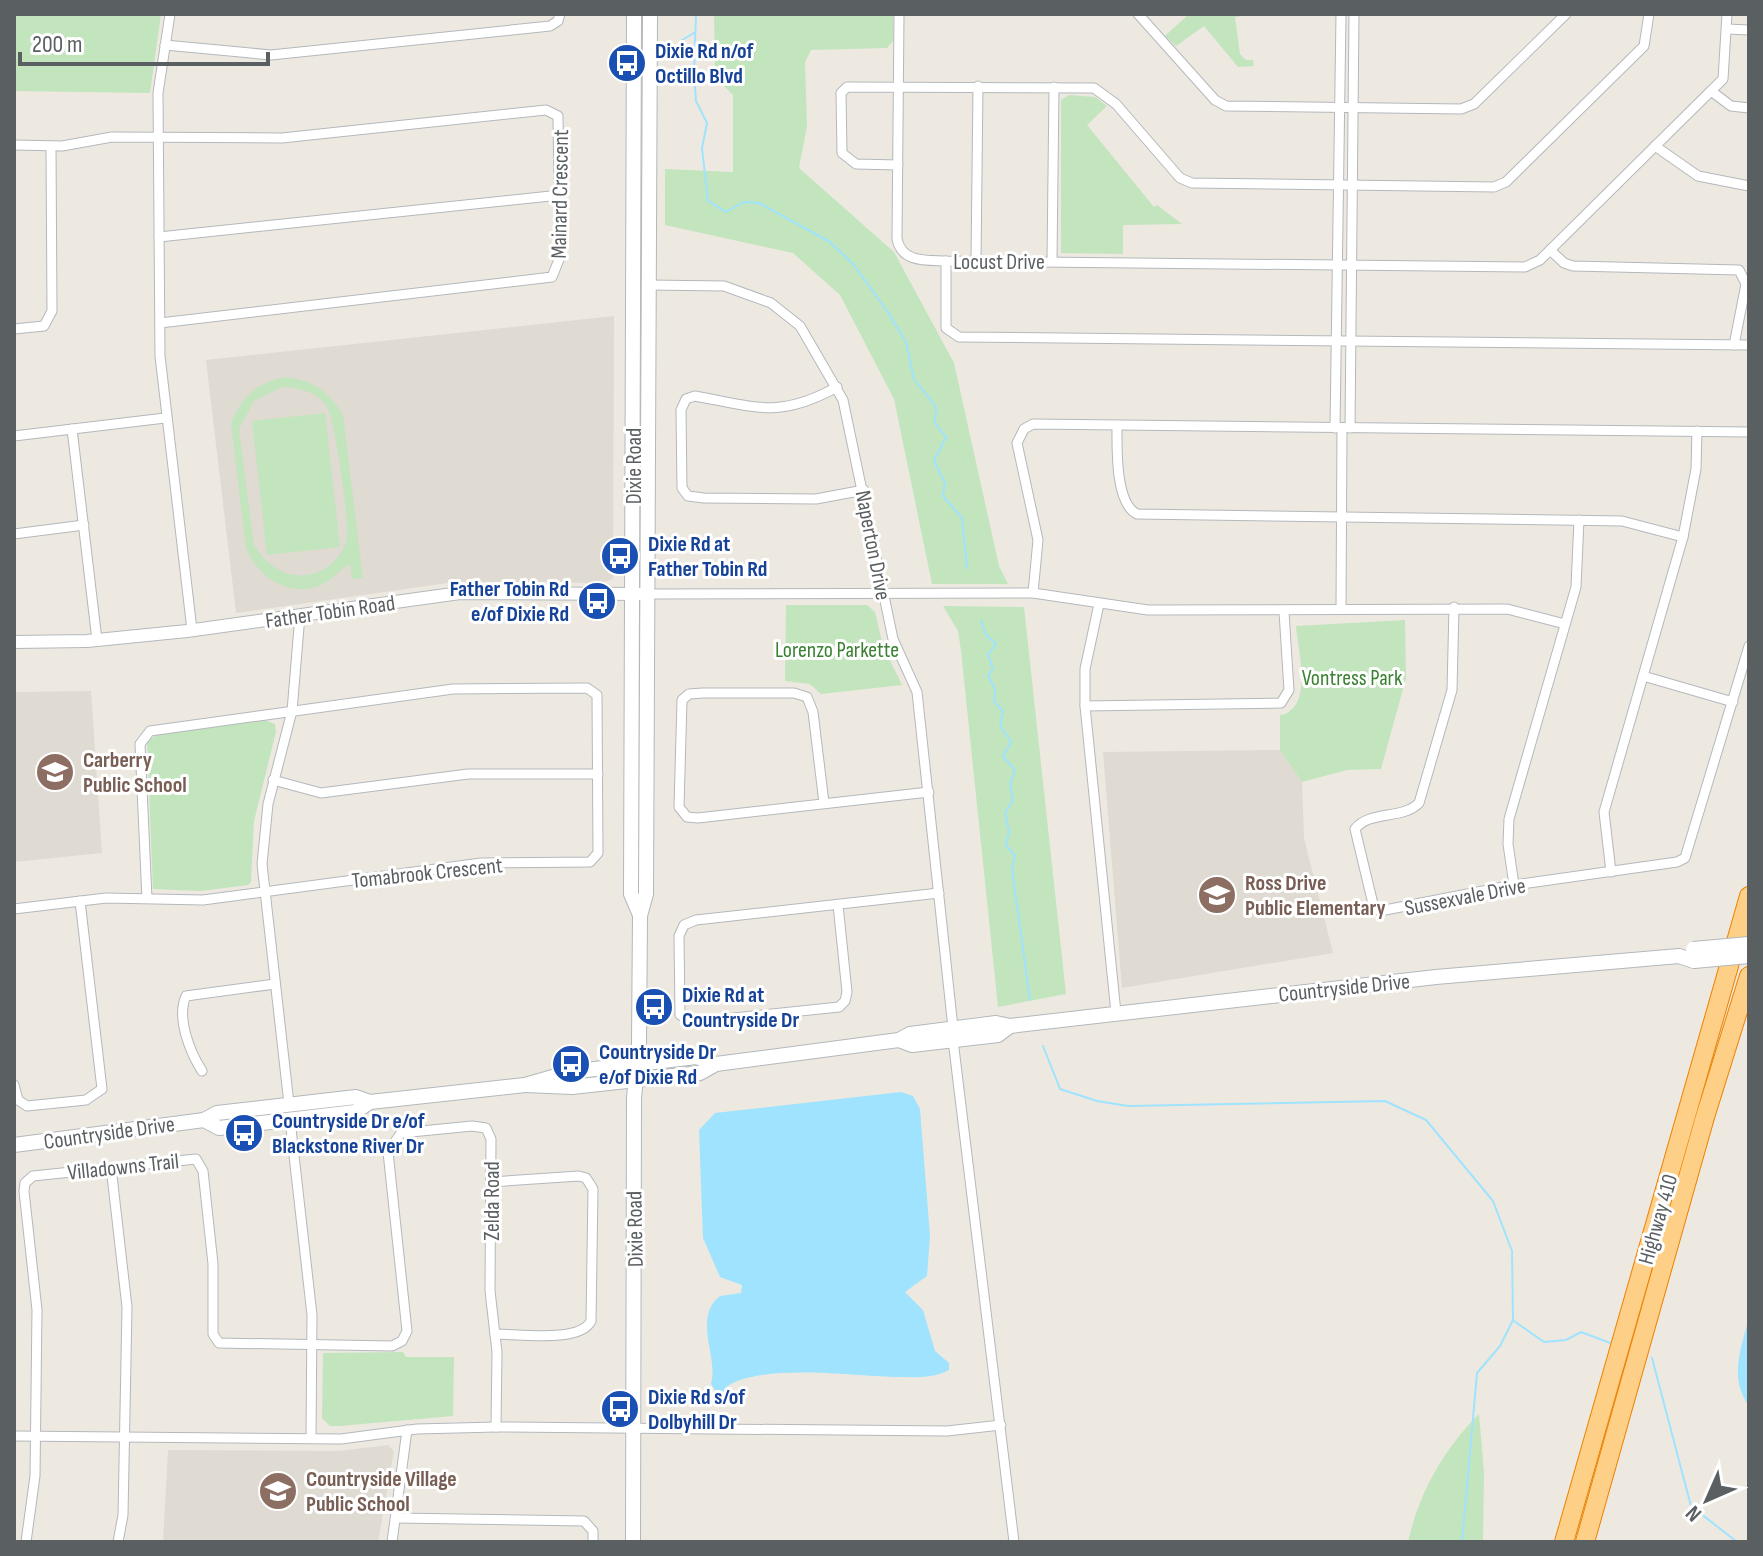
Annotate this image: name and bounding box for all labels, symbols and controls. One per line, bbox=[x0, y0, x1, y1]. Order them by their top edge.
scale bar bbox=[20, 16, 268, 66]
text: 200 m bbox=[32, 30, 83, 59]
place label: Dixie Rd n/of Octillo Blvd bbox=[655, 38, 755, 90]
bus stop icon: Dixie Rd n/of Octillo Blvd bbox=[606, 42, 648, 84]
street label: Mainard Crescent bbox=[546, 129, 575, 259]
street label: Locust Drive bbox=[953, 249, 1045, 276]
street label: Dixie Road bbox=[621, 428, 648, 504]
street label: Naperton Drive bbox=[849, 488, 896, 602]
place label: Dixie Rd at Father Tobin Rd bbox=[648, 531, 767, 583]
bus stop icon: Dixie Rd at Father Tobin Rd bbox=[599, 535, 641, 577]
place label: Father Tobin Rd e/of Dixie Rd bbox=[450, 576, 569, 628]
bus stop icon: Father Tobin Rd e/of Dixie Rd bbox=[576, 580, 618, 622]
street label: Father Tobin Road bbox=[264, 590, 397, 635]
park label: Lorenzo Parkette bbox=[775, 637, 899, 664]
park label: Vontress Park bbox=[1302, 665, 1403, 692]
place label: Carberry Public School bbox=[83, 747, 187, 799]
school or university icon: Carberry Public School bbox=[34, 751, 76, 793]
street label: Tomabrook Crescent bbox=[350, 852, 504, 895]
place label: Ross Drive Public Elementary bbox=[1245, 870, 1386, 922]
street label: Sussexvale Drive bbox=[1402, 873, 1528, 922]
school or university icon: Ross Drive Public Elementary bbox=[1196, 874, 1238, 916]
street label: Countryside Drive bbox=[1277, 968, 1411, 1009]
place label: Dixie Rd at Countryside Dr bbox=[682, 982, 799, 1034]
bus stop icon: Dixie Rd at Countryside Dr bbox=[633, 986, 675, 1028]
place label: Countryside Dr e/of Dixie Rd bbox=[599, 1039, 716, 1091]
bus stop icon: Countryside Dr e/of Dixie Rd bbox=[550, 1043, 592, 1085]
place label: Countryside Dr e/of Blackstone River Dr bbox=[272, 1108, 426, 1160]
street label: Countryside Drive bbox=[42, 1111, 176, 1156]
bus stop icon: Countryside Dr e/of Blackstone River Dr bbox=[223, 1112, 265, 1154]
street label: Villadowns Trail bbox=[66, 1148, 180, 1187]
street label: Zelda Road bbox=[479, 1161, 506, 1241]
street label: Highway 410 bbox=[1633, 1171, 1684, 1268]
street label: Dixie Road bbox=[621, 1191, 650, 1267]
place label: Dixie Rd s/of Dolbyhill Dr bbox=[648, 1384, 746, 1436]
bus stop icon: Dixie Rd s/of Dolbyhill Dr bbox=[599, 1388, 641, 1430]
north arrow bbox=[1667, 1460, 1747, 1540]
place label: Countryside Village Public School bbox=[306, 1466, 457, 1518]
school or university icon: Countryside Village Public School bbox=[257, 1470, 299, 1512]
text: N bbox=[1680, 1499, 1708, 1527]

